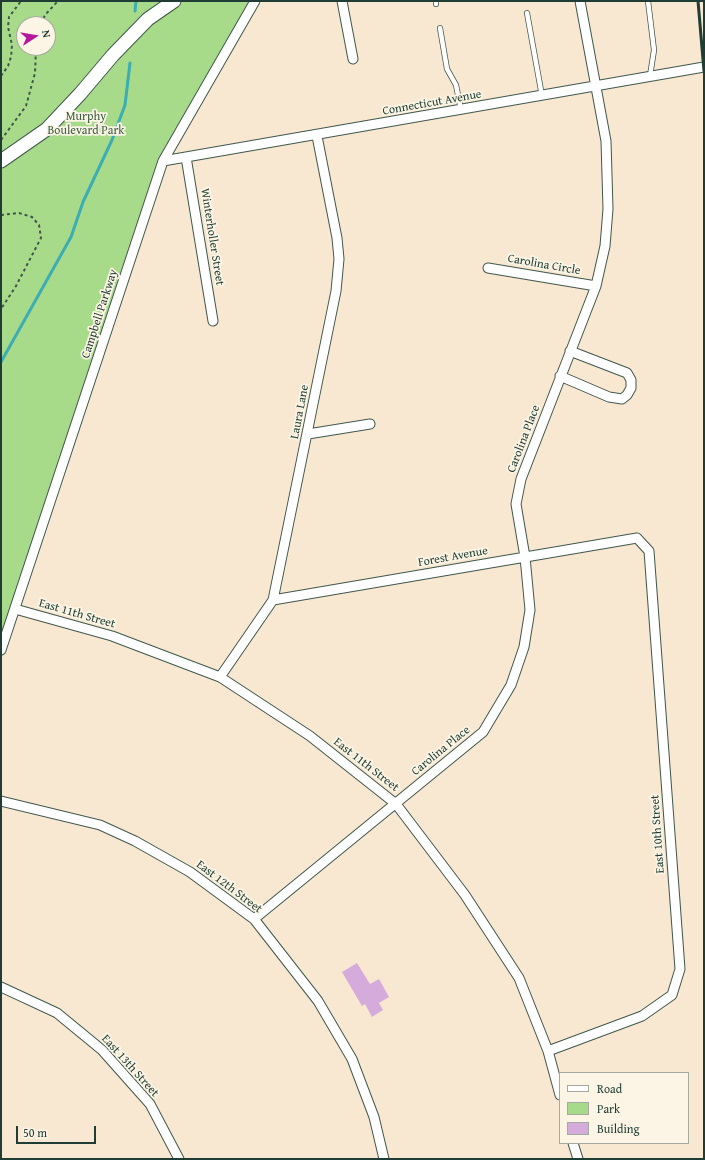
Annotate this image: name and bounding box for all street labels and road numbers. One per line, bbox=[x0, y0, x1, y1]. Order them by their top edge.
street label: Connecticut Avenue bbox=[381, 87, 483, 119]
street label: Winterholler Street bbox=[197, 187, 227, 287]
street label: Carolina Circle bbox=[506, 252, 582, 278]
street label: Campbell Parkway bbox=[79, 268, 121, 360]
street label: Laura Lane bbox=[288, 384, 312, 440]
street label: Carolina Place bbox=[504, 403, 544, 475]
street label: Forest Avenue bbox=[417, 544, 489, 570]
street label: East 11th Street bbox=[37, 596, 117, 632]
street label: Carolina Place bbox=[409, 723, 473, 779]
street label: East 11th Street bbox=[330, 735, 402, 795]
street label: East 10th Street bbox=[648, 794, 668, 874]
street label: East 12th Street bbox=[193, 858, 265, 916]
street label: East 13th Street bbox=[98, 1032, 162, 1100]

